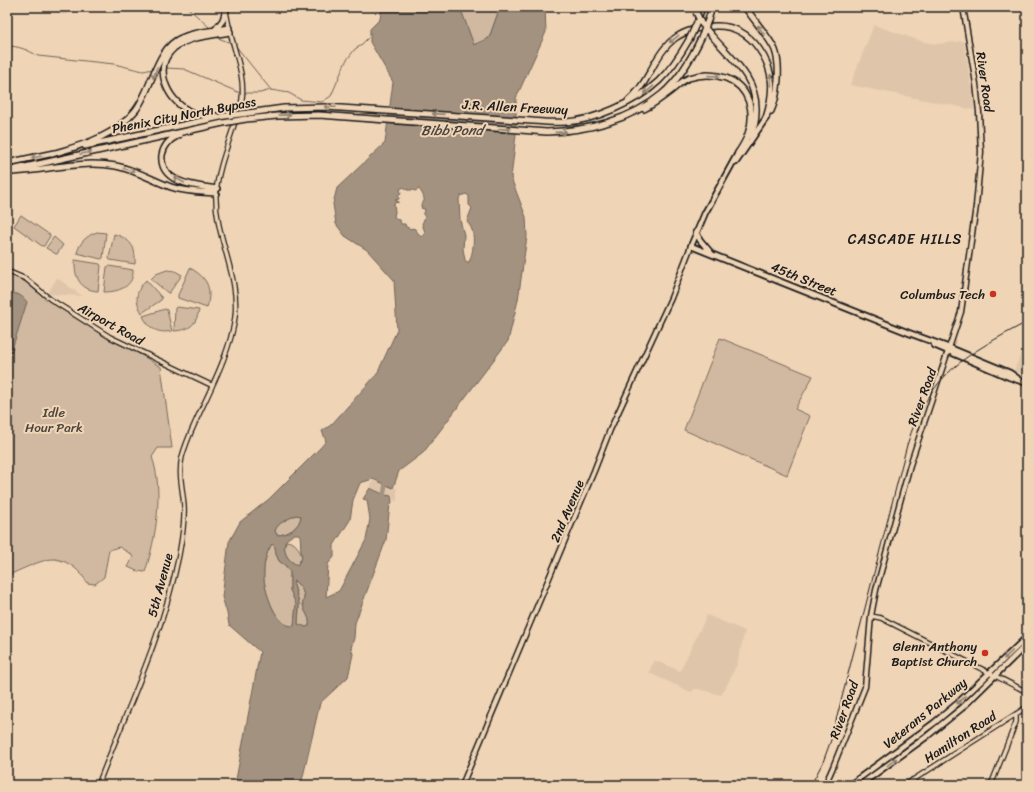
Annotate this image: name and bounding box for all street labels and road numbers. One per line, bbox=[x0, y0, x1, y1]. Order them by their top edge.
street label: River Road bbox=[969, 50, 1001, 115]
street label: Phenix City North Bypass bbox=[110, 90, 259, 140]
street label: J.R. Allen Freeway bbox=[461, 93, 569, 121]
street label: 45th Street bbox=[767, 255, 841, 303]
street label: Airport Road bbox=[73, 296, 150, 352]
street label: River Road bbox=[901, 364, 944, 429]
street label: 2nd Avenue bbox=[543, 476, 591, 546]
street label: 5th Avenue bbox=[140, 550, 180, 620]
street label: Veterans Parkway bbox=[878, 672, 972, 754]
street label: River Road bbox=[823, 677, 866, 742]
street label: Hamilton Road bbox=[919, 704, 1002, 769]

